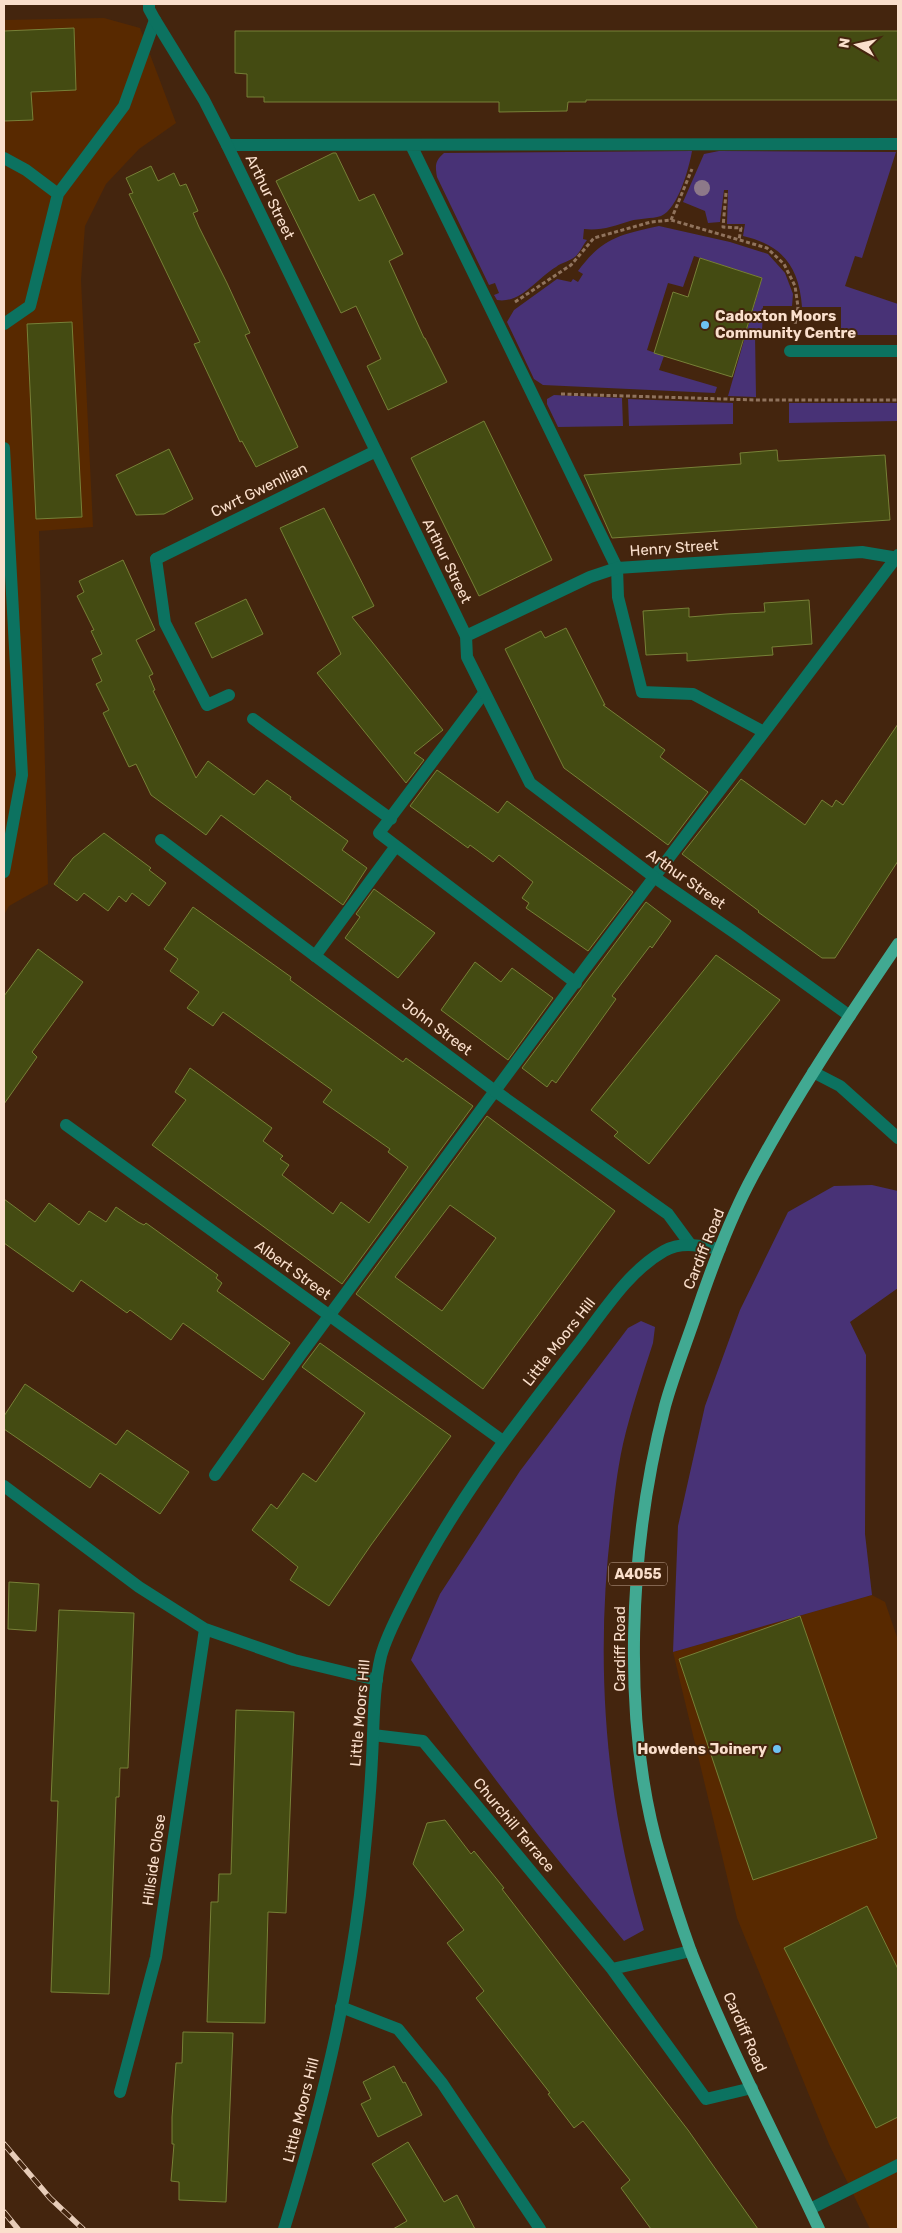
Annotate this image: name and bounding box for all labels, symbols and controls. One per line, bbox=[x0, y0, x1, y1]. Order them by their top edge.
north arrow bbox=[832, 20, 882, 70]
text: N bbox=[835, 37, 854, 49]
street label: Arthur Street bbox=[242, 152, 298, 242]
place label: Cadoxton Moors Community Centre bbox=[715, 307, 856, 342]
marker: Cadoxton Moors Community Centre bbox=[699, 319, 711, 331]
street label: Cwrt Gwenllian bbox=[208, 459, 310, 521]
street label: Arthur Street bbox=[419, 516, 475, 606]
street label: Henry Street bbox=[629, 536, 719, 560]
street label: Arthur Street bbox=[643, 845, 729, 913]
street label: John Street bbox=[398, 995, 476, 1059]
street label: Cardiff Road bbox=[680, 1206, 728, 1292]
street label: Albert Street bbox=[251, 1236, 335, 1304]
street label: Little Moors Hill bbox=[519, 1294, 599, 1390]
road number: A4055 bbox=[609, 1562, 667, 1586]
street label: Cardiff Road bbox=[611, 1606, 629, 1692]
street label: Little Moors Hill bbox=[346, 1659, 374, 1767]
place label: Howdens Joinery bbox=[637, 1740, 767, 1758]
marker: Howdens Joinery bbox=[771, 1743, 783, 1755]
street label: Churchill Terrace bbox=[469, 1774, 559, 1876]
street label: Hillside Close bbox=[139, 1813, 169, 1907]
street label: Cardiff Road bbox=[719, 1989, 771, 2075]
street label: Little Moors Hill bbox=[279, 2056, 323, 2164]

